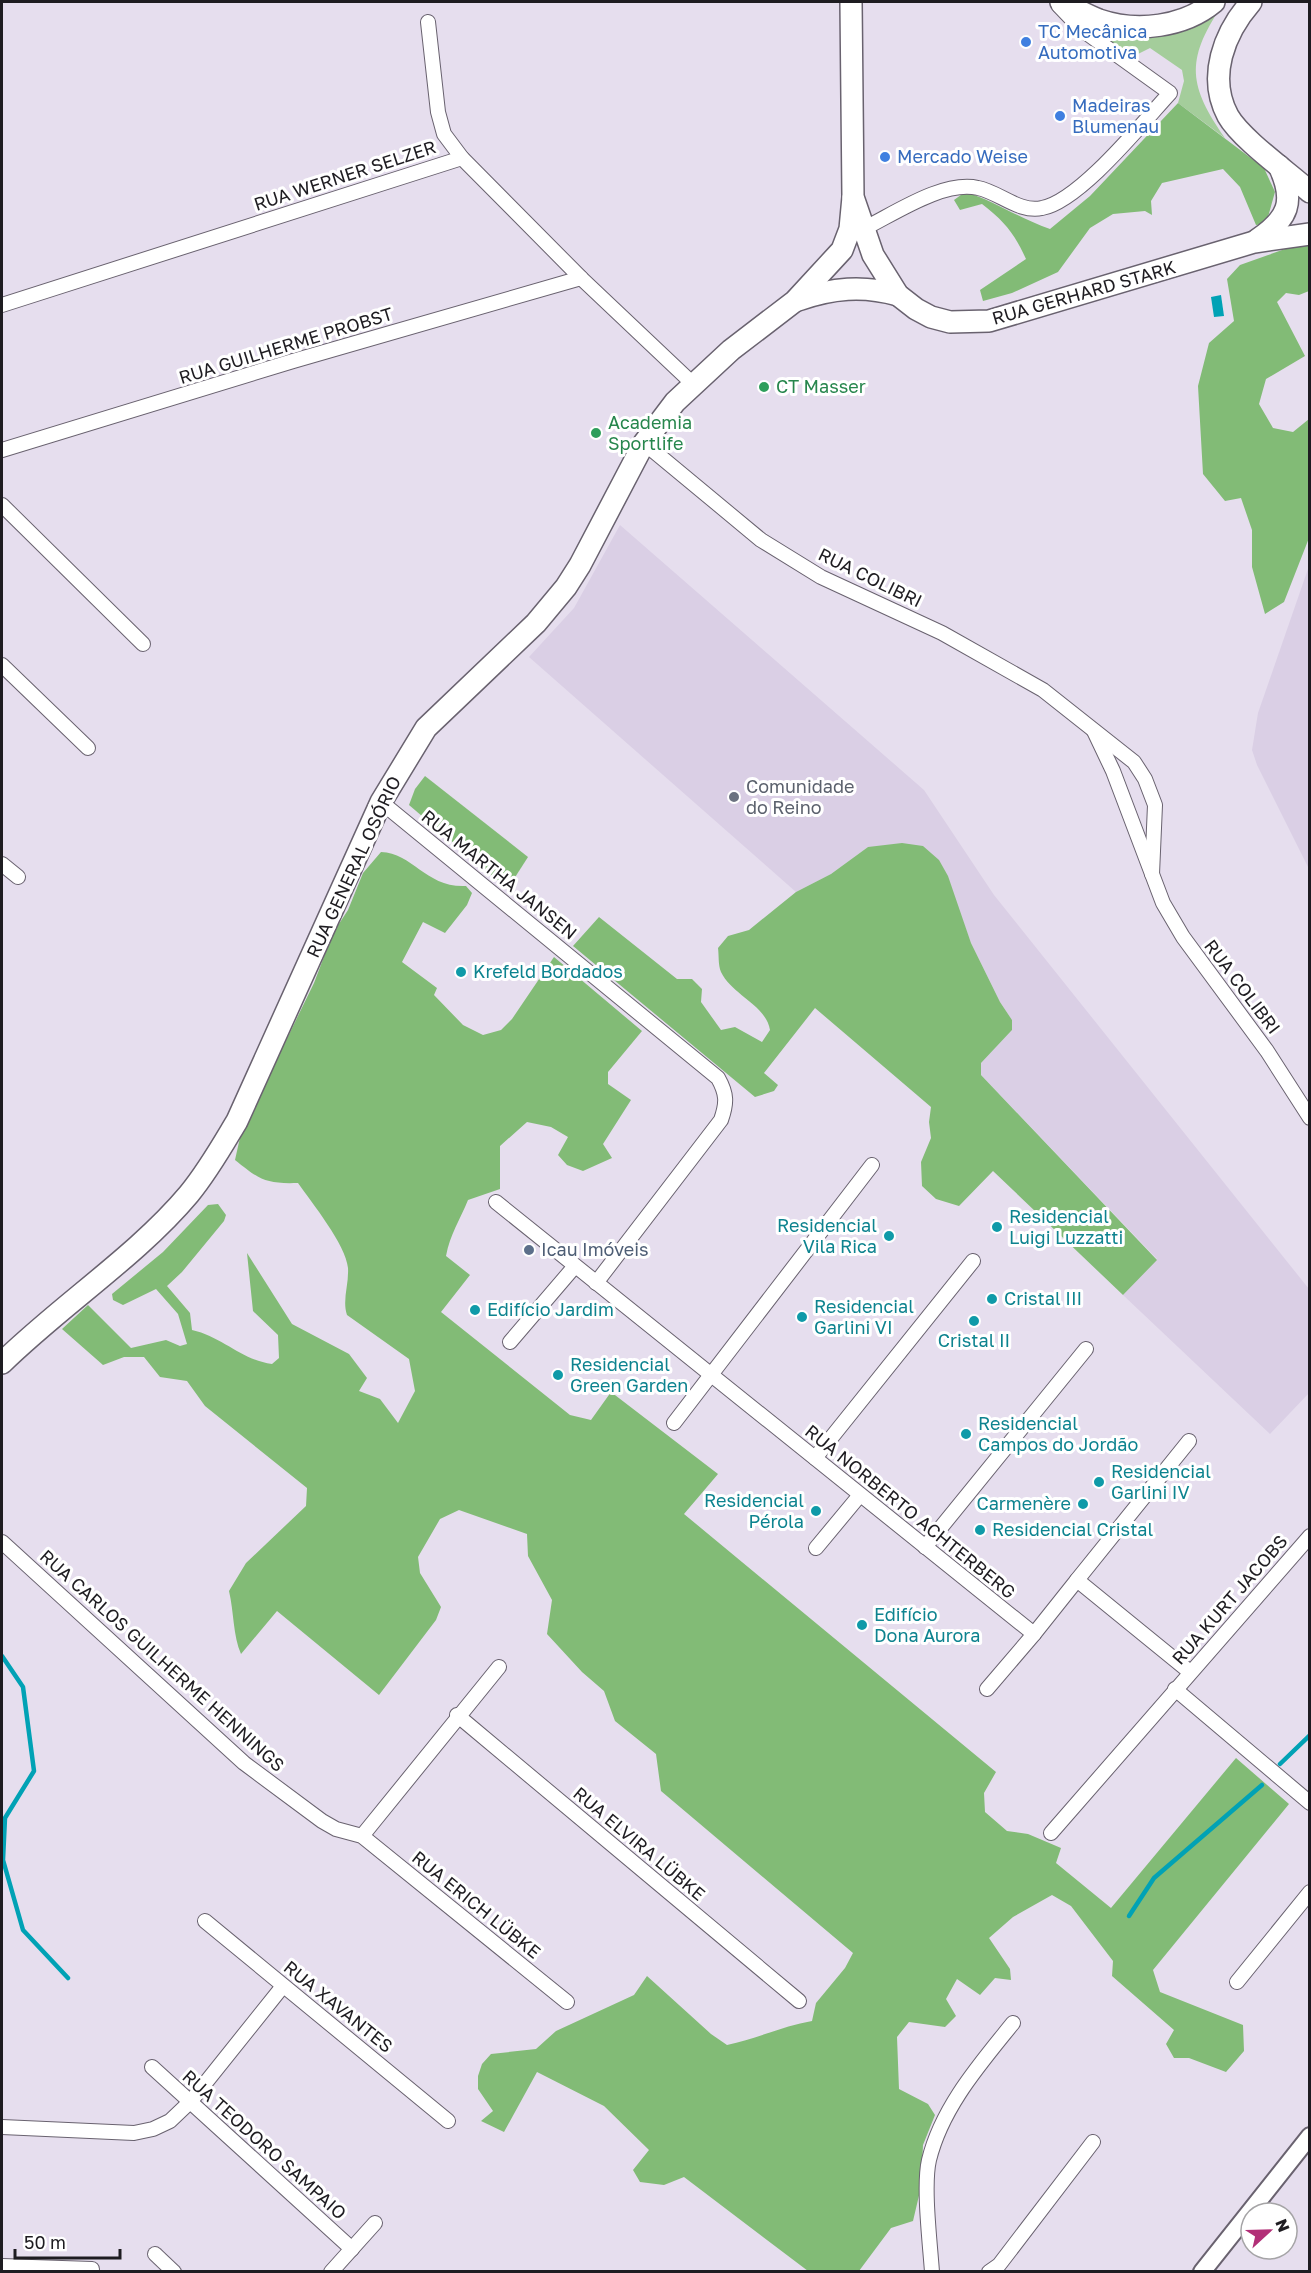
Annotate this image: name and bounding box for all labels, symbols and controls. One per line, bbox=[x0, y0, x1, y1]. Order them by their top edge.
place label: TC Mecânica Automotiva bbox=[1038, 20, 1147, 63]
marker: TC Mecânica Automotiva bbox=[1019, 35, 1033, 49]
place label: Madeiras Blumenau bbox=[1072, 94, 1159, 137]
marker: Madeiras Blumenau bbox=[1053, 109, 1067, 123]
street label: RUA WERNER SELZER bbox=[251, 135, 439, 215]
place label: Mercado Weise bbox=[897, 145, 1028, 167]
marker: Mercado Weise bbox=[878, 150, 892, 164]
street label: RUA GERHARD STARK bbox=[989, 255, 1178, 329]
street label: RUA GUILHERME PROBST bbox=[176, 302, 395, 388]
place label: CT Masser bbox=[776, 375, 866, 397]
marker: CT Masser bbox=[757, 380, 771, 394]
place label: Academia Sportlife bbox=[608, 411, 692, 454]
marker: Academia Sportlife bbox=[589, 426, 603, 440]
street label: RUA COLIBRI bbox=[815, 543, 926, 612]
street label: RUA GENERAL OSÓRIO bbox=[301, 772, 405, 961]
place label: Comunidade do Reino bbox=[746, 775, 855, 818]
marker: Comunidade do Reino bbox=[727, 790, 741, 804]
street label: RUA MARTHA JANSEN bbox=[417, 805, 582, 944]
street label: RUA COLIBRI bbox=[1200, 935, 1285, 1038]
place label: Krefeld Bordados bbox=[473, 960, 623, 982]
marker: Krefeld Bordados bbox=[454, 965, 468, 979]
place label: Residencial Luigi Luzzatti bbox=[1009, 1205, 1123, 1248]
place label: Residencial Vila Rica bbox=[777, 1214, 877, 1257]
marker: Residencial Luigi Luzzatti bbox=[990, 1220, 1004, 1234]
marker: Residencial Vila Rica bbox=[882, 1229, 896, 1243]
place label: Icau Imóveis bbox=[541, 1238, 649, 1260]
marker: Icau Imóveis bbox=[522, 1243, 536, 1257]
place label: Cristal III bbox=[1004, 1287, 1082, 1309]
marker: Cristal III bbox=[985, 1292, 999, 1306]
place label: Residencial Garlini VI bbox=[814, 1295, 914, 1338]
place label: Edifício Jardim bbox=[487, 1298, 614, 1320]
marker: Edifício Jardim bbox=[468, 1303, 482, 1317]
marker: Residencial Garlini VI bbox=[795, 1310, 809, 1324]
marker: Cristal II bbox=[967, 1314, 981, 1328]
place label: Cristal II bbox=[938, 1329, 1010, 1351]
place label: Residencial Green Garden bbox=[570, 1353, 688, 1396]
marker: Residencial Green Garden bbox=[551, 1368, 565, 1382]
place label: Residencial Campos do Jordão bbox=[978, 1412, 1138, 1455]
street label: RUA NORBERTO ACHTERBERG bbox=[801, 1420, 1020, 1603]
marker: Residencial Campos do Jordão bbox=[959, 1427, 973, 1441]
place label: Residencial Garlini IV bbox=[1111, 1460, 1211, 1503]
marker: Residencial Garlini IV bbox=[1092, 1475, 1106, 1489]
place label: Residencial Pérola bbox=[704, 1489, 804, 1532]
place label: Carmenère bbox=[976, 1492, 1071, 1514]
marker: Carmenère bbox=[1076, 1497, 1090, 1511]
marker: Residencial Pérola bbox=[809, 1504, 823, 1518]
place label: Residencial Cristal bbox=[992, 1518, 1154, 1540]
marker: Residencial Cristal bbox=[973, 1523, 987, 1537]
street label: RUA KURT JACOBS bbox=[1167, 1530, 1292, 1669]
street label: RUA CARLOS GUILHERME HENNINGS bbox=[36, 1545, 289, 1776]
place label: Edifício Dona Aurora bbox=[874, 1603, 980, 1646]
marker: Edifício Dona Aurora bbox=[855, 1618, 869, 1632]
street label: RUA ELVIRA LÜBKE bbox=[569, 1782, 710, 1905]
street label: RUA ERICH LÜBKE bbox=[408, 1846, 545, 1963]
street label: RUA XAVANTES bbox=[280, 1956, 398, 2057]
street label: RUA TEODORO SAMPAIO bbox=[178, 2065, 351, 2224]
north arrow bbox=[1239, 2201, 1299, 2261]
text: N bbox=[1271, 2216, 1294, 2235]
scale bar bbox=[15, 2222, 120, 2260]
text: 50 m bbox=[24, 2231, 66, 2253]

